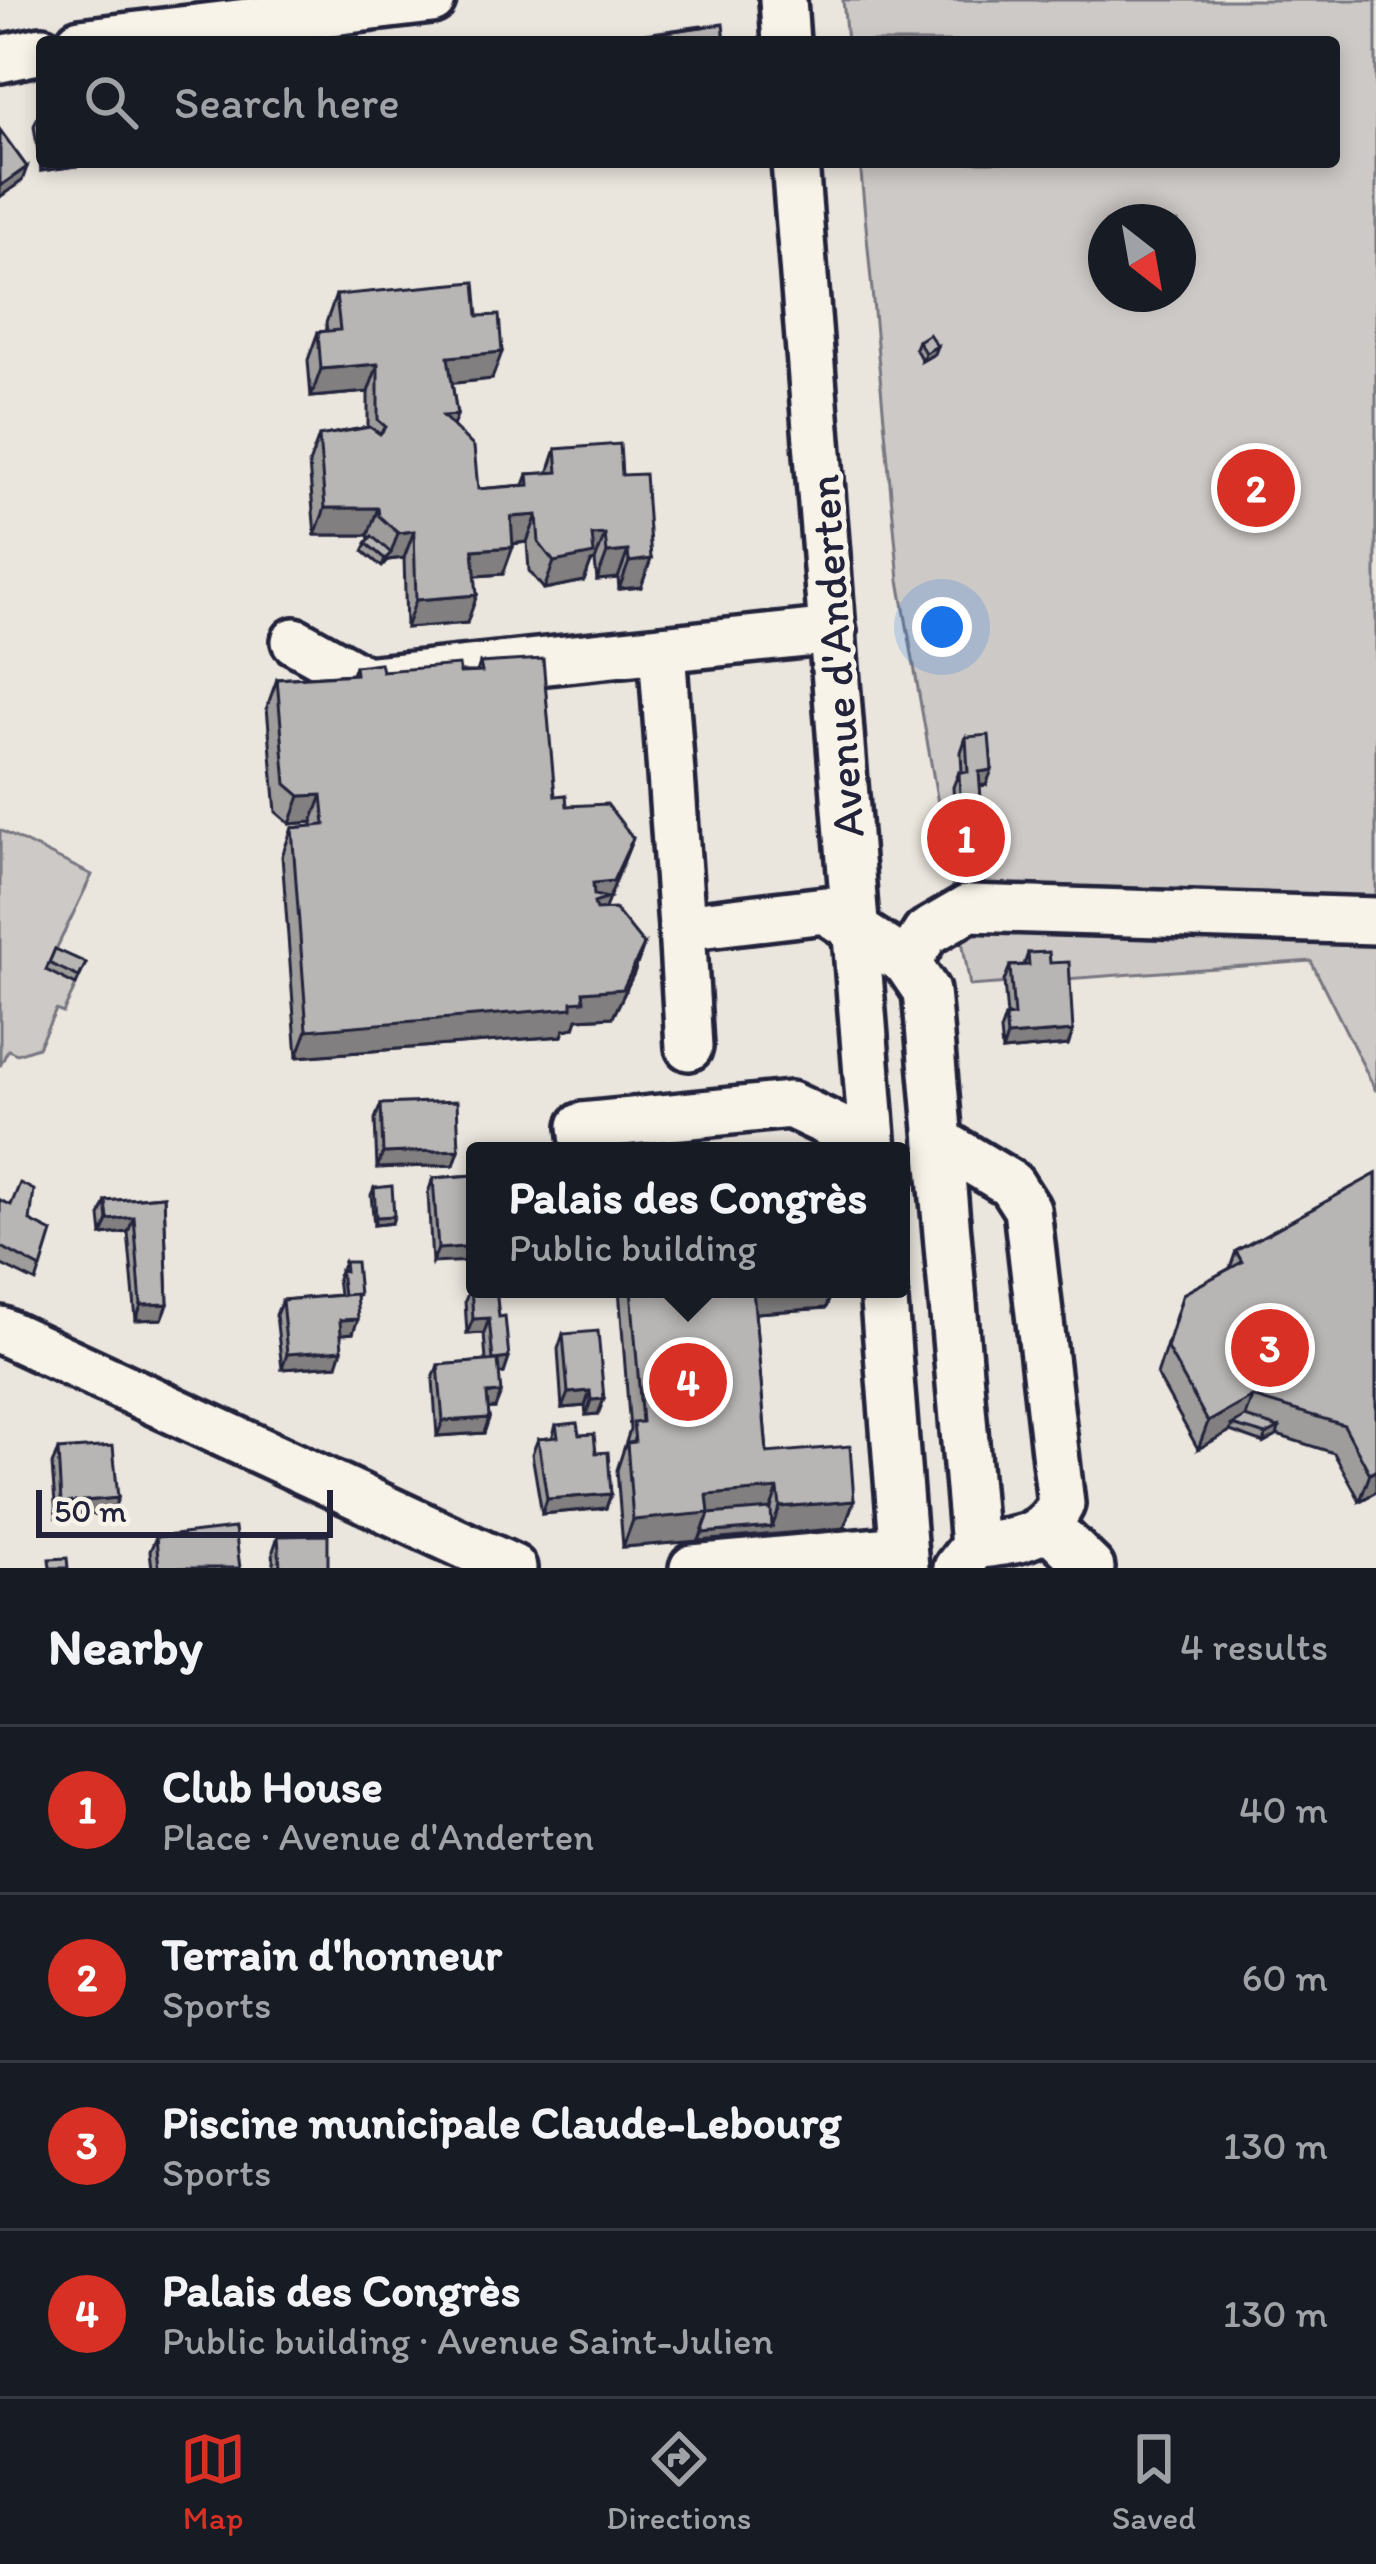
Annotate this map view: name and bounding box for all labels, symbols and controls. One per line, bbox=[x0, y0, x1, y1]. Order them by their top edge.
search box bbox=[36, 36, 1340, 168]
icon: search bbox=[78, 69, 144, 135]
text: Search here bbox=[174, 75, 400, 129]
north arrow bbox=[1088, 204, 1196, 312]
pin: 2 bbox=[1217, 443, 1295, 533]
street label: Avenue d'Anderten bbox=[795, 473, 875, 839]
your location bbox=[912, 597, 972, 657]
pin: 1 bbox=[927, 793, 1005, 883]
popup bbox=[466, 1142, 910, 1298]
text: Palais des Congrès bbox=[509, 1170, 867, 1224]
text: Public building bbox=[509, 1224, 757, 1271]
pin: 3 bbox=[1231, 1303, 1309, 1393]
pin: 4 bbox=[649, 1337, 727, 1427]
scale bar bbox=[36, 1484, 333, 1537]
text: 50 m bbox=[54, 1491, 127, 1530]
text: Nearby bbox=[48, 1616, 203, 1677]
text: 4 results bbox=[1180, 1623, 1328, 1670]
text: Club House bbox=[162, 1759, 383, 1813]
text: 1 bbox=[78, 1786, 96, 1833]
text: 40 m bbox=[1239, 1786, 1328, 1833]
text: Place · Avenue d'Anderten bbox=[162, 1813, 594, 1860]
text: Terrain d'honneur bbox=[162, 1927, 502, 1981]
text: 2 bbox=[77, 1954, 97, 2001]
text: 60 m bbox=[1242, 1954, 1328, 2001]
text: Sports bbox=[162, 1981, 271, 2028]
text: Piscine municipale Claude-Lebourg bbox=[162, 2095, 841, 2149]
text: 3 bbox=[76, 2122, 98, 2169]
text: 130 m bbox=[1223, 2122, 1328, 2169]
text: Sports bbox=[162, 2149, 271, 2196]
text: Palais des Congrès bbox=[162, 2263, 520, 2317]
text: 4 bbox=[75, 2290, 99, 2337]
text: 130 m bbox=[1223, 2290, 1328, 2337]
text: Public building · Avenue Saint-Julien bbox=[162, 2317, 774, 2364]
tab: Map bbox=[180, 2426, 246, 2537]
tab: Directions bbox=[606, 2426, 751, 2537]
tab: Saved bbox=[1112, 2426, 1196, 2537]

